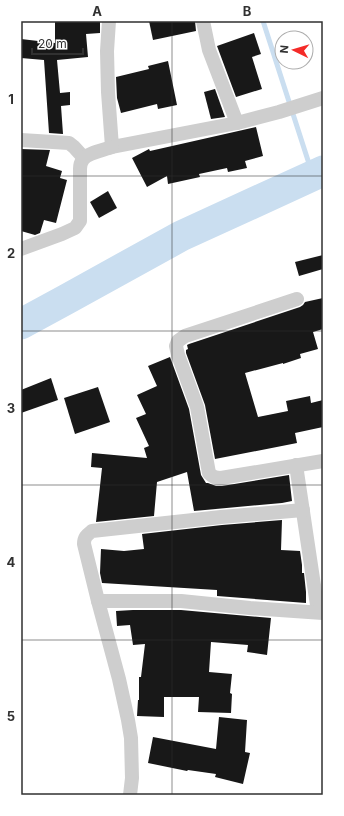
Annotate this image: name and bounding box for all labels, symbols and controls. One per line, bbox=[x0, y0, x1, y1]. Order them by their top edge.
text: A bbox=[92, 3, 102, 19]
text: B bbox=[243, 3, 252, 19]
scale bar bbox=[32, 30, 83, 56]
north arrow bbox=[274, 30, 314, 70]
text: 20 m bbox=[38, 36, 67, 51]
text: N bbox=[277, 44, 291, 54]
text: 1 bbox=[8, 91, 14, 107]
text: 2 bbox=[7, 245, 15, 261]
text: 3 bbox=[7, 400, 15, 416]
text: 4 bbox=[7, 554, 16, 570]
text: 5 bbox=[7, 708, 15, 724]

